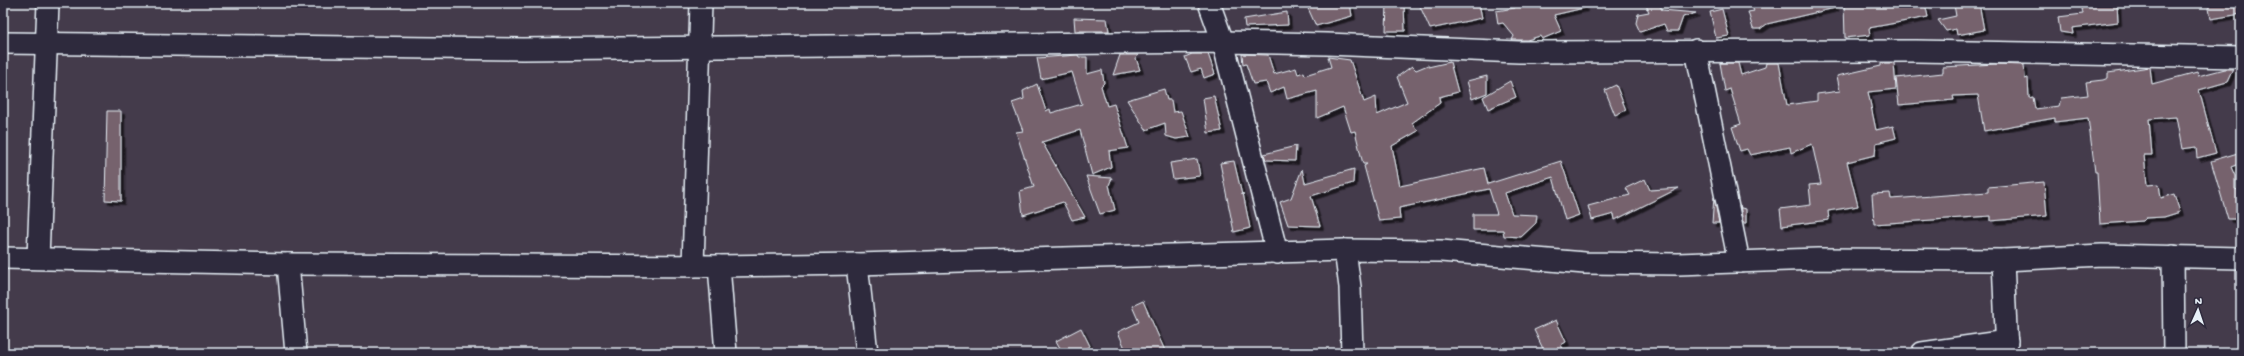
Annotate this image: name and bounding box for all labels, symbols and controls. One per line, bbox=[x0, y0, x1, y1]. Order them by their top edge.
north arrow bbox=[2178, 290, 2218, 330]
text: N bbox=[2195, 296, 2202, 308]

